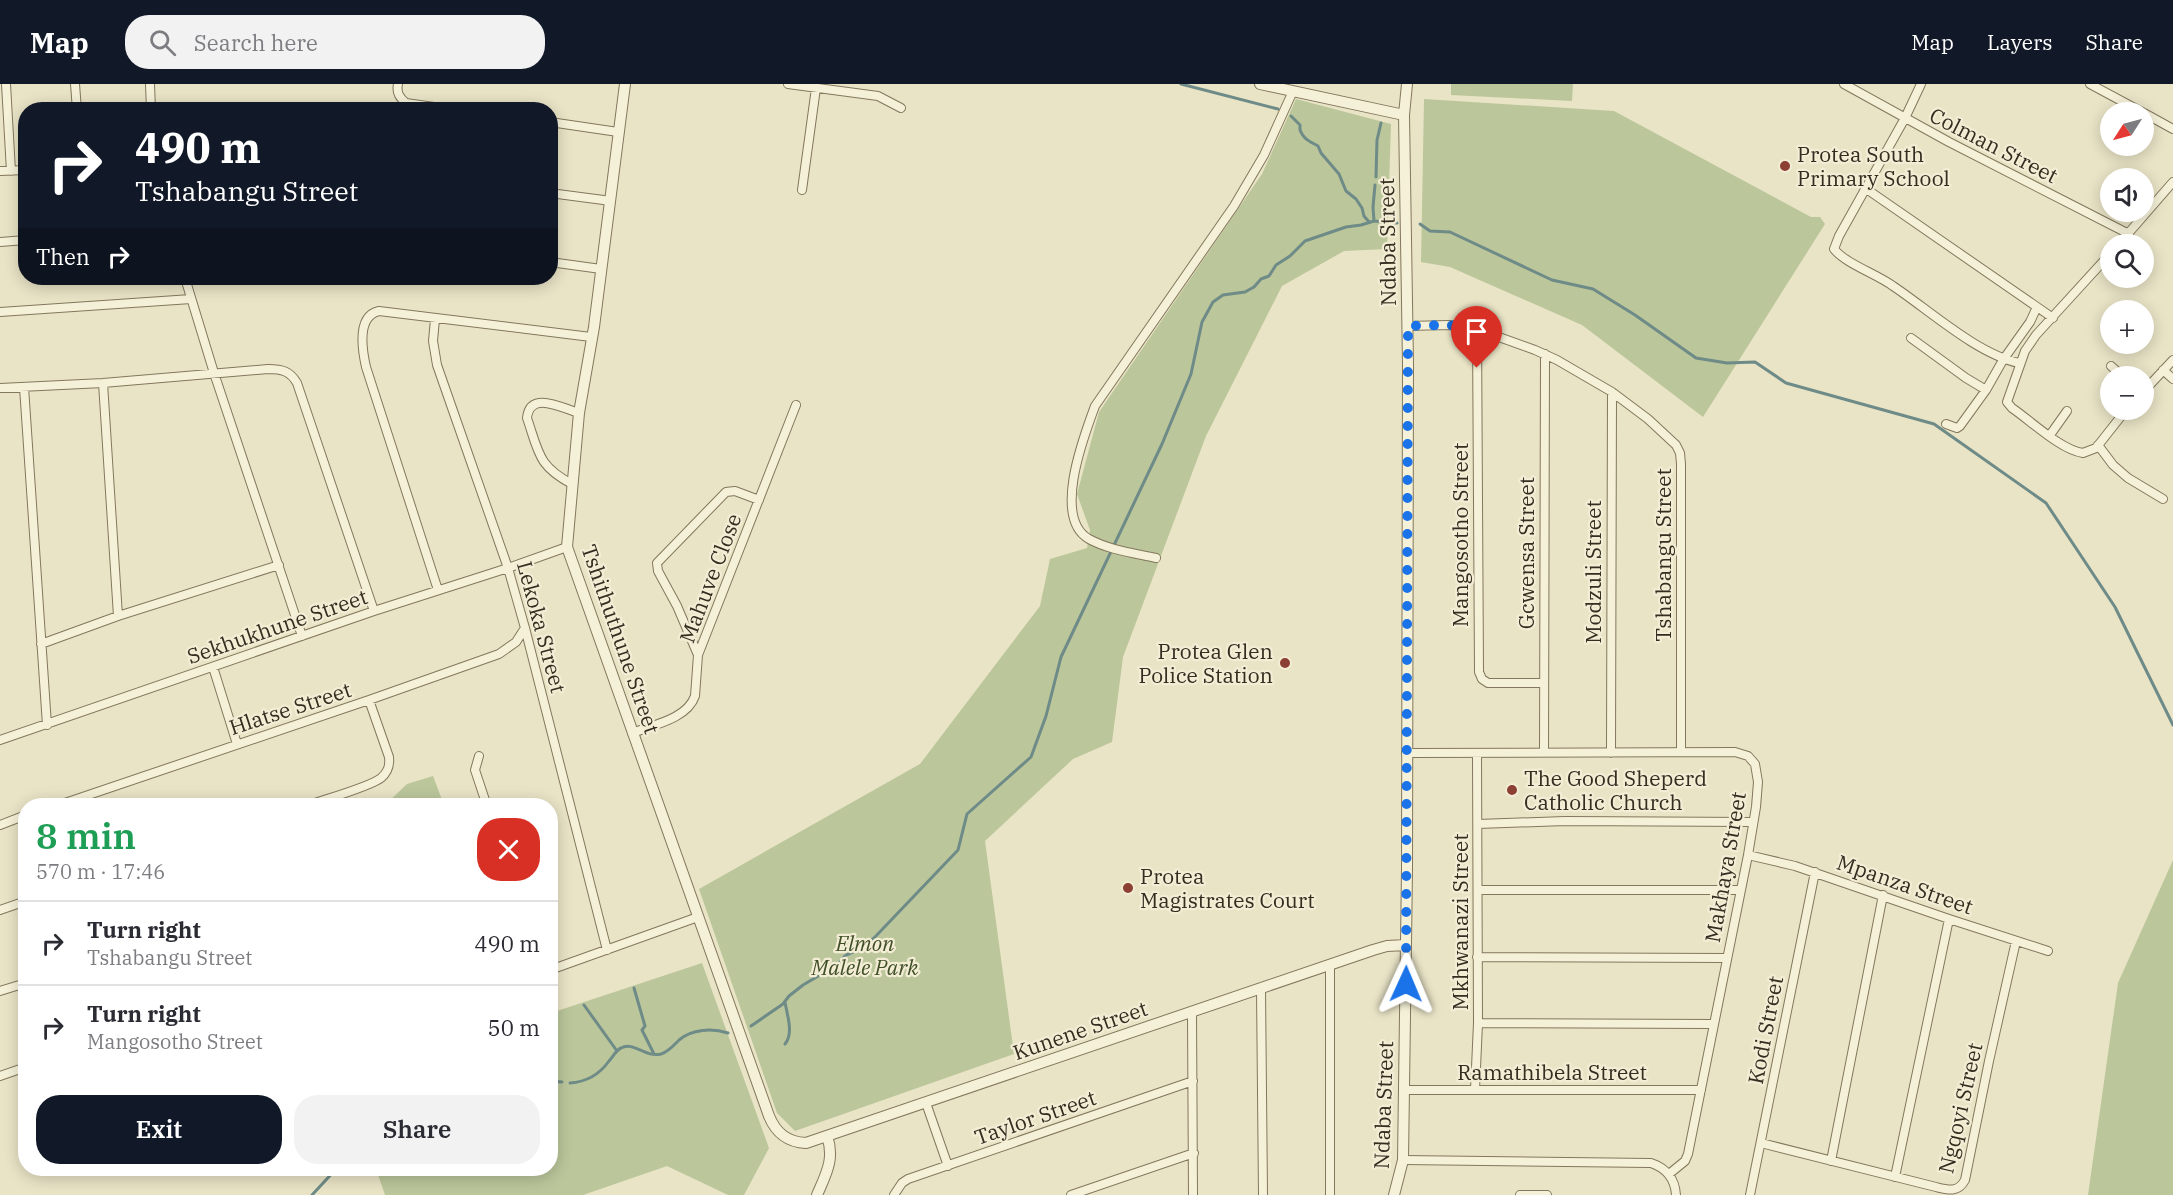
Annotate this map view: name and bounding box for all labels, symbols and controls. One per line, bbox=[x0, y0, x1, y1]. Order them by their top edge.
search box bbox=[125, 15, 545, 69]
text: Map bbox=[30, 24, 89, 61]
icon: search bbox=[146, 26, 179, 59]
text: Search here bbox=[194, 28, 318, 57]
text: Map bbox=[1911, 28, 1954, 56]
text: Layers bbox=[1987, 28, 2053, 56]
text: Share bbox=[2086, 28, 2143, 56]
street label: Colman Street bbox=[1925, 101, 2063, 189]
north arrow bbox=[2100, 102, 2154, 156]
map controls bbox=[2100, 102, 2154, 420]
text: 490 m bbox=[135, 120, 261, 175]
icon: right bbox=[36, 126, 114, 204]
place label: Protea South Primary School bbox=[1797, 140, 1950, 192]
marker: Protea South Primary School bbox=[1778, 159, 1792, 173]
button: sound bbox=[2100, 168, 2154, 222]
text: Tshabangu Street bbox=[135, 173, 358, 208]
street label: Ndaba Street bbox=[1372, 178, 1402, 306]
button: search bbox=[2100, 234, 2154, 288]
icon: right bbox=[102, 240, 135, 273]
text: Then bbox=[36, 242, 90, 271]
button: + bbox=[2100, 300, 2154, 354]
pin bbox=[1451, 306, 1502, 368]
icon: arrive bbox=[1460, 315, 1493, 348]
button: − bbox=[2100, 366, 2154, 420]
street label: Mangosotho Street bbox=[1446, 443, 1474, 627]
street label: Tshabangu Street bbox=[1649, 468, 1677, 642]
street label: Gcwensa Street bbox=[1512, 477, 1540, 629]
street label: Modzuli Street bbox=[1579, 500, 1607, 644]
street label: Mahuve Close bbox=[673, 509, 747, 647]
street label: Tshithuthune Street bbox=[575, 541, 667, 737]
street label: Lekoka Street bbox=[511, 558, 573, 696]
street label: Sekhukhune Street bbox=[183, 582, 371, 670]
place label: Protea Glen Police Station bbox=[1138, 637, 1273, 689]
marker: Protea Glen Police Station bbox=[1278, 656, 1292, 670]
street label: Hlatse Street bbox=[225, 675, 355, 741]
place label: The Good Sheperd Catholic Church bbox=[1524, 764, 1707, 816]
marker: The Good Sheperd Catholic Church bbox=[1505, 783, 1519, 797]
street label: Makhaya Street bbox=[1698, 789, 1752, 945]
text: 8 min bbox=[36, 812, 136, 859]
button: close bbox=[477, 818, 540, 881]
street label: Mkhwanazi Street bbox=[1446, 833, 1474, 1011]
street label: Mpanza Street bbox=[1833, 848, 1977, 920]
text: 570 m · 17:46 bbox=[36, 858, 165, 885]
place label: Protea Magistrates Court bbox=[1140, 862, 1315, 914]
marker: Protea Magistrates Court bbox=[1121, 881, 1135, 895]
text: Turn right bbox=[87, 915, 201, 944]
icon: right bbox=[36, 927, 69, 960]
text: 490 m bbox=[474, 929, 540, 958]
park label: Elmon Malele Park bbox=[811, 929, 919, 981]
text: Tshabangu Street bbox=[87, 944, 252, 971]
position arrow bbox=[1374, 952, 1438, 1016]
street label: Kodi Street bbox=[1741, 974, 1789, 1086]
street label: Kunene Street bbox=[1009, 994, 1151, 1066]
text: Turn right bbox=[87, 999, 201, 1028]
icon: right bbox=[36, 1011, 69, 1044]
text: 50 m bbox=[488, 1013, 540, 1042]
text: Mangosotho Street bbox=[87, 1028, 263, 1055]
street label: Ndaba Street bbox=[1367, 1040, 1399, 1170]
street label: Ngqoyi Street bbox=[1931, 1040, 1989, 1176]
street label: Ramathibela Street bbox=[1457, 1058, 1647, 1086]
street label: Taylor Street bbox=[971, 1083, 1099, 1151]
button: Exit bbox=[36, 1095, 282, 1164]
button: Share bbox=[294, 1095, 540, 1164]

